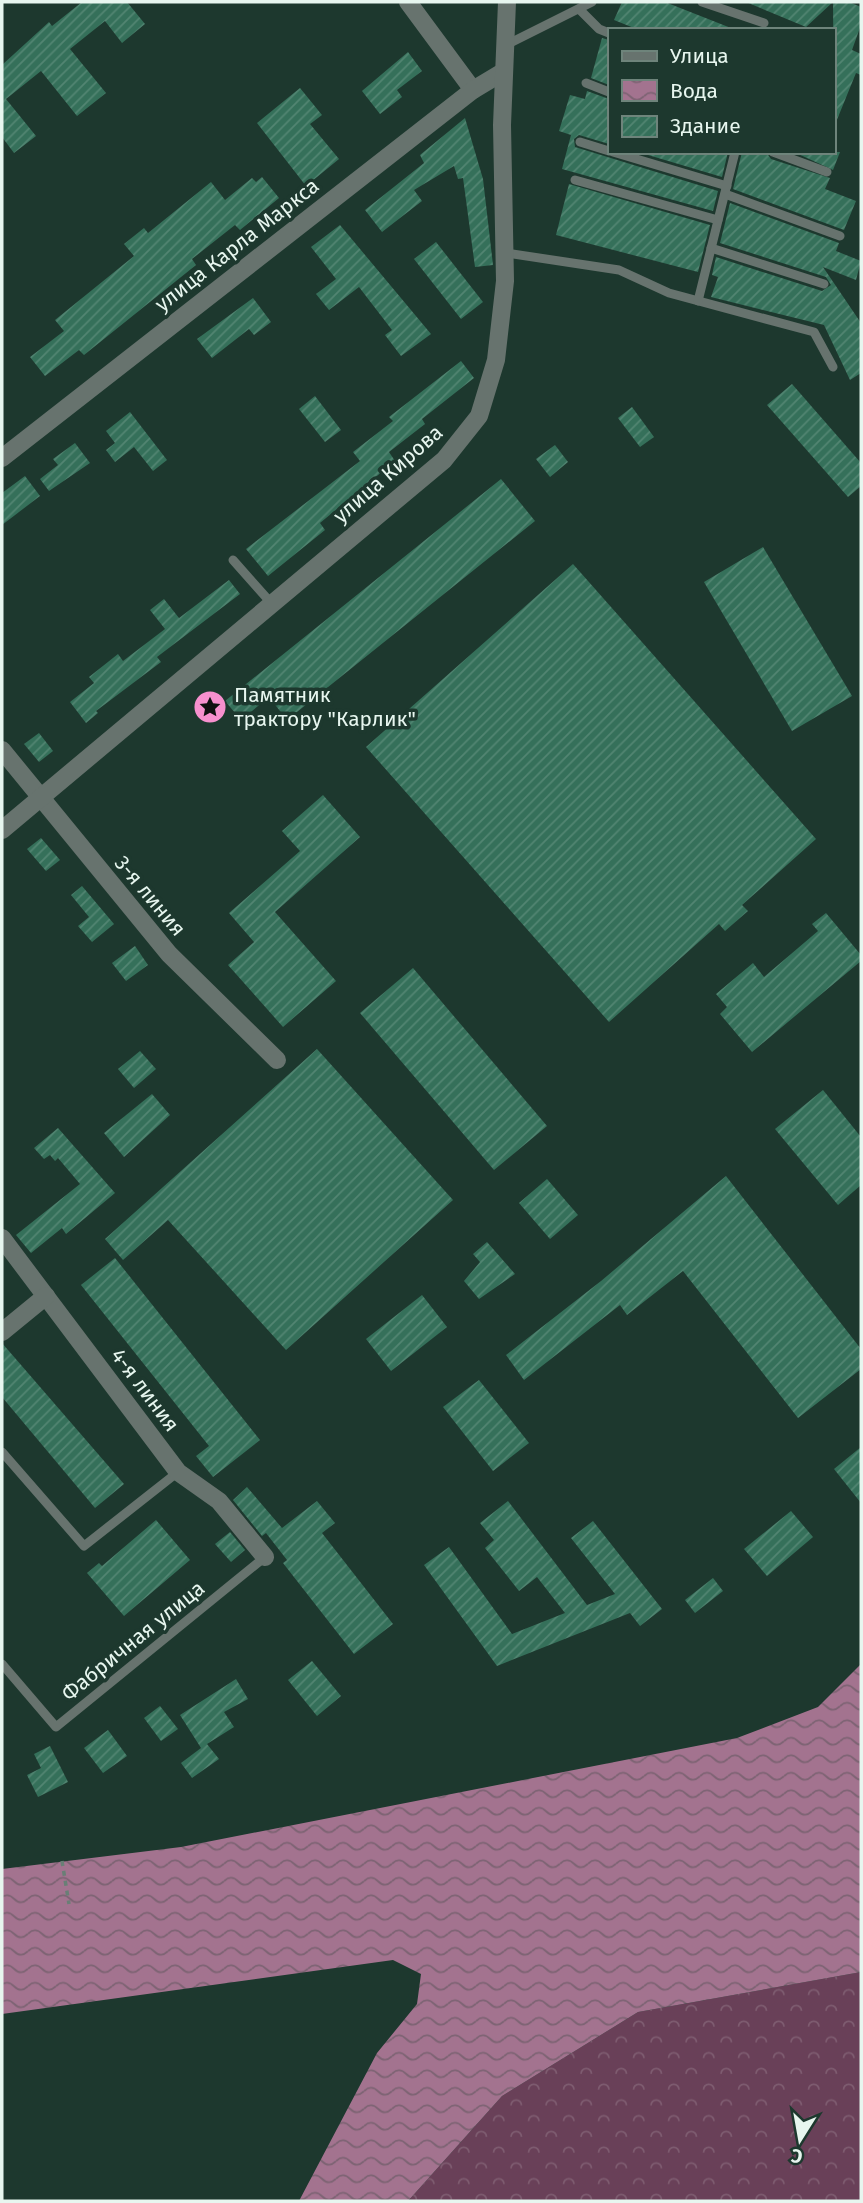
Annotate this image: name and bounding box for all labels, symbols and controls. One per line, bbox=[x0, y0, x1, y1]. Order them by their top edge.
legend bbox=[608, 28, 835, 154]
text: Улица bbox=[670, 43, 729, 69]
text: Вода bbox=[670, 78, 718, 104]
text: Здание bbox=[670, 113, 741, 139]
street label: улица Карла Маркса bbox=[150, 173, 324, 317]
street label: улица Кирова bbox=[328, 419, 448, 529]
place label: Памятник трактору "Карлик" bbox=[234, 682, 416, 732]
place icon: Памятник трактору "Карлик" bbox=[191, 688, 229, 726]
street label: 3-я линия bbox=[109, 850, 191, 942]
street label: 4-я линия bbox=[105, 1343, 185, 1437]
street label: Фабричная улица bbox=[56, 1575, 210, 1707]
north arrow bbox=[765, 2105, 835, 2175]
text: С bbox=[789, 2144, 804, 2169]

